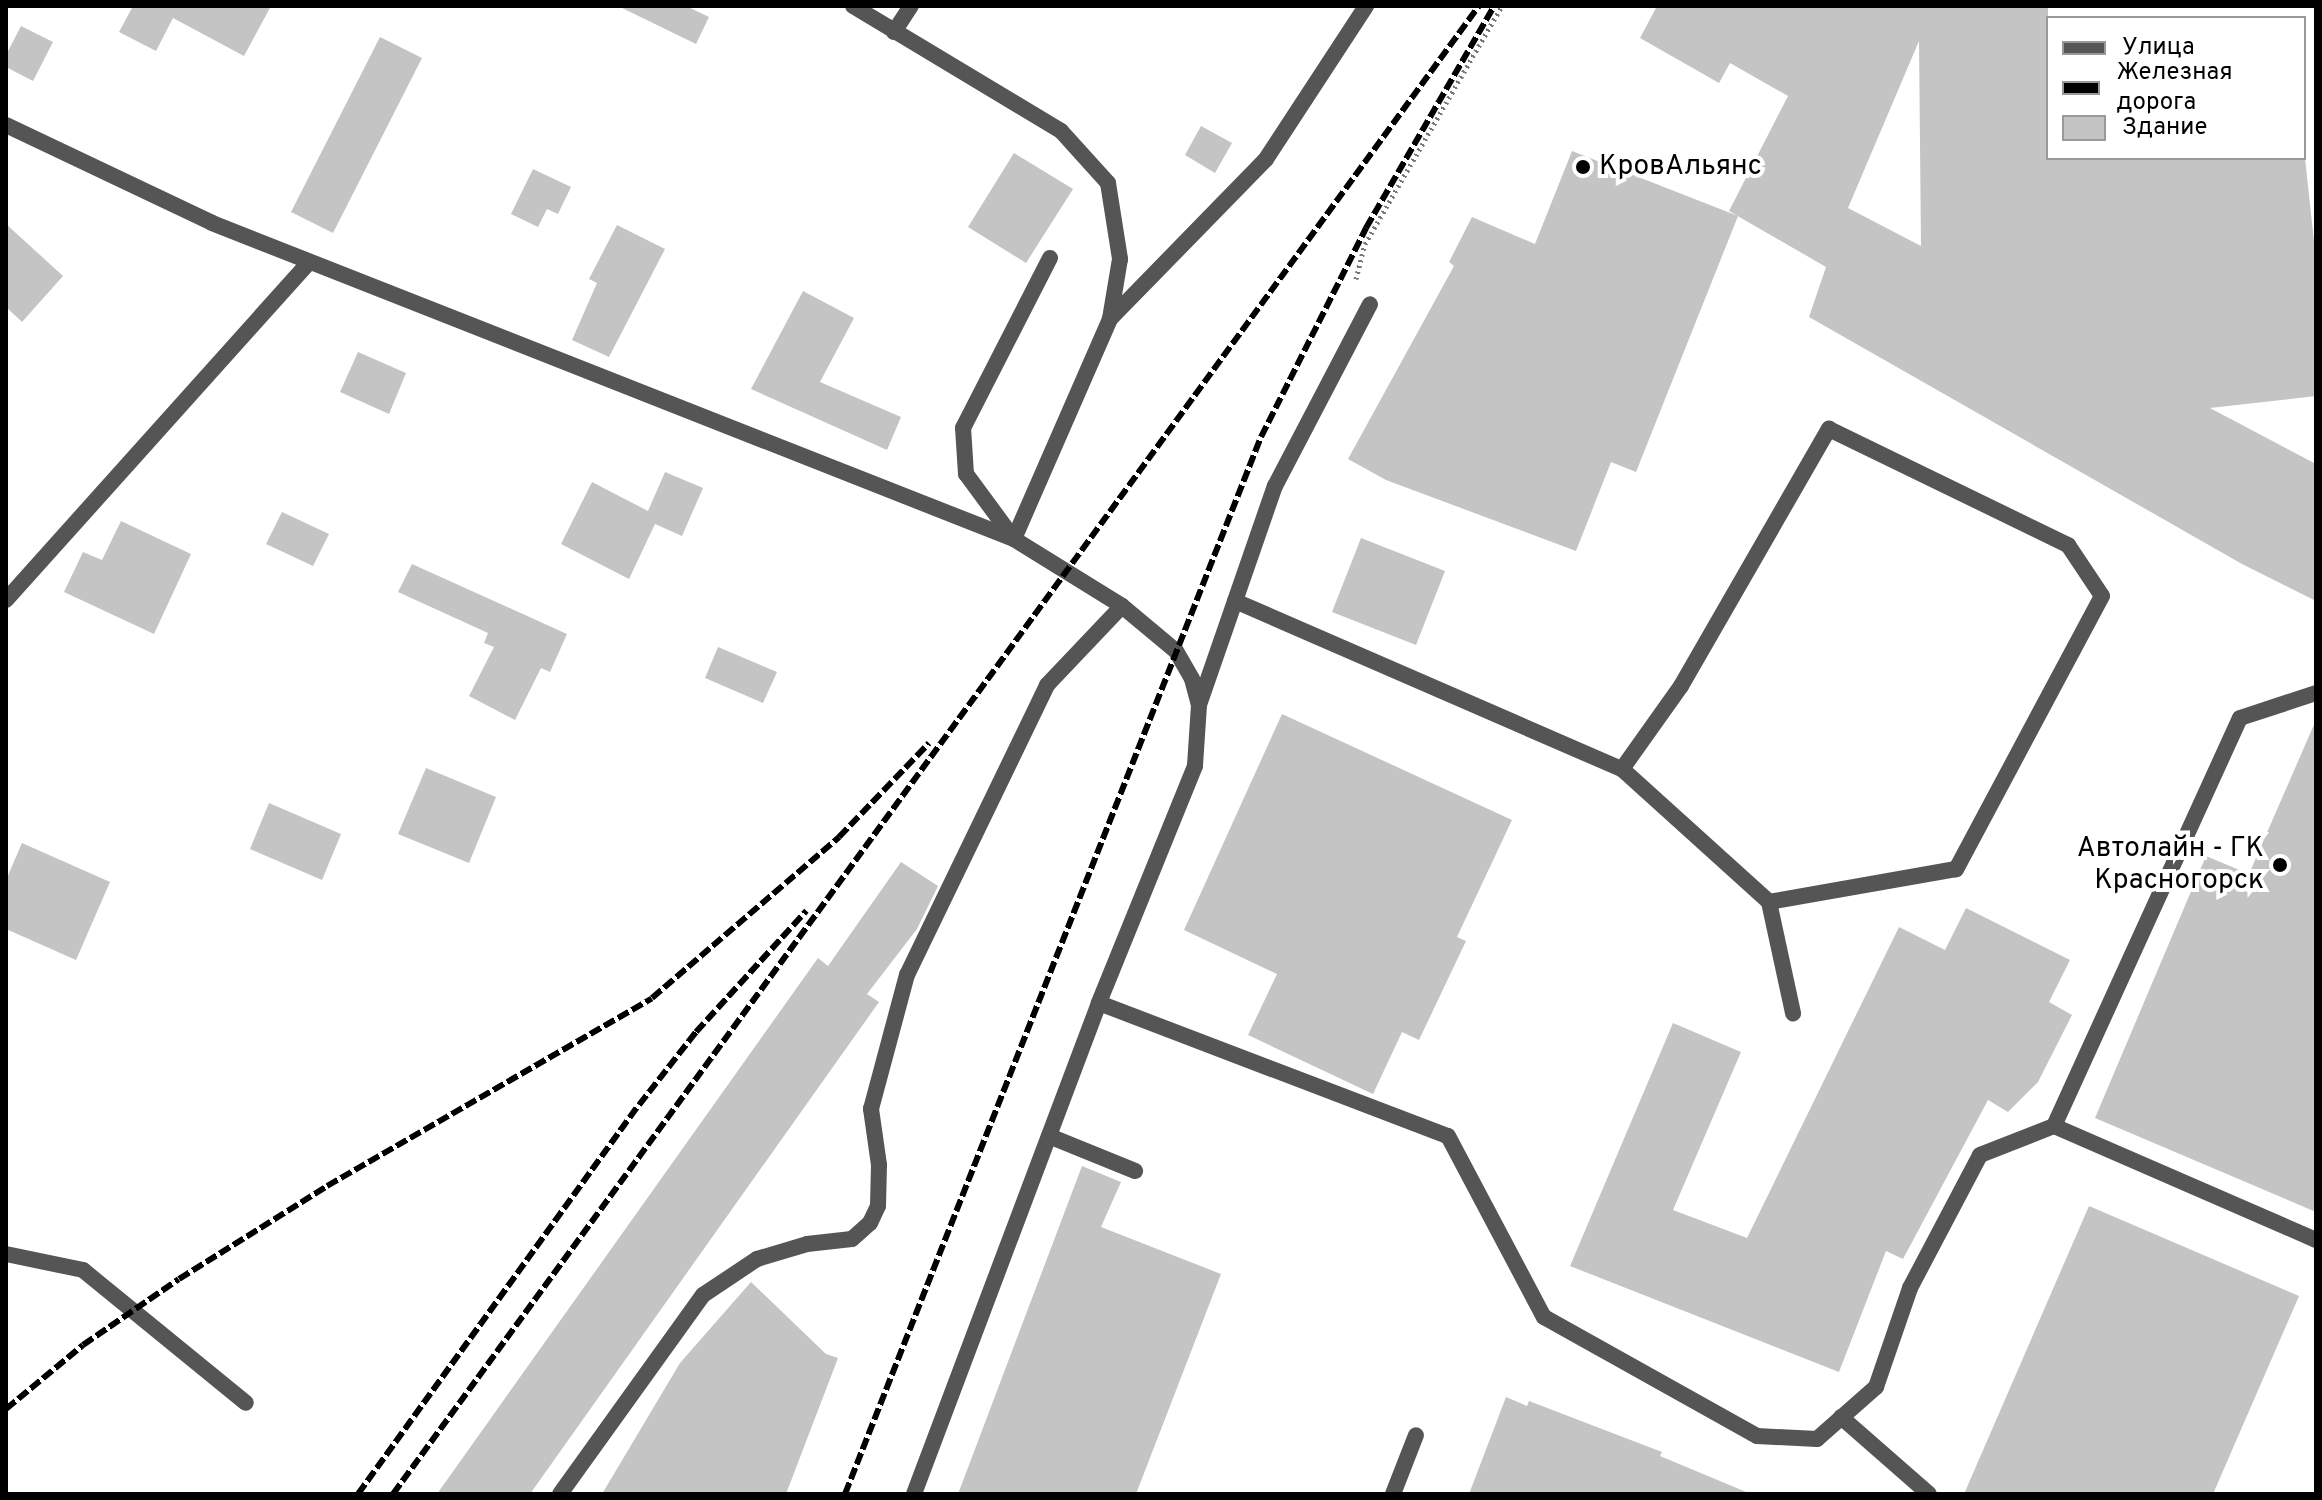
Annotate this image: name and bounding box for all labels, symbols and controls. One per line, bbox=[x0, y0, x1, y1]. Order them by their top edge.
legend bbox=[2046, 16, 2306, 160]
text: Улица bbox=[2122, 33, 2195, 63]
text: Железная дорога bbox=[2116, 58, 2233, 118]
text: Здание bbox=[2122, 113, 2208, 143]
place label: КровАльянс bbox=[1599, 150, 1762, 184]
marker: КровАльянс bbox=[1574, 158, 1592, 176]
place label: Автолайн - ГК Красногорск bbox=[2077, 832, 2264, 898]
marker: Автолайн - ГК Красногорск bbox=[2271, 856, 2289, 874]

